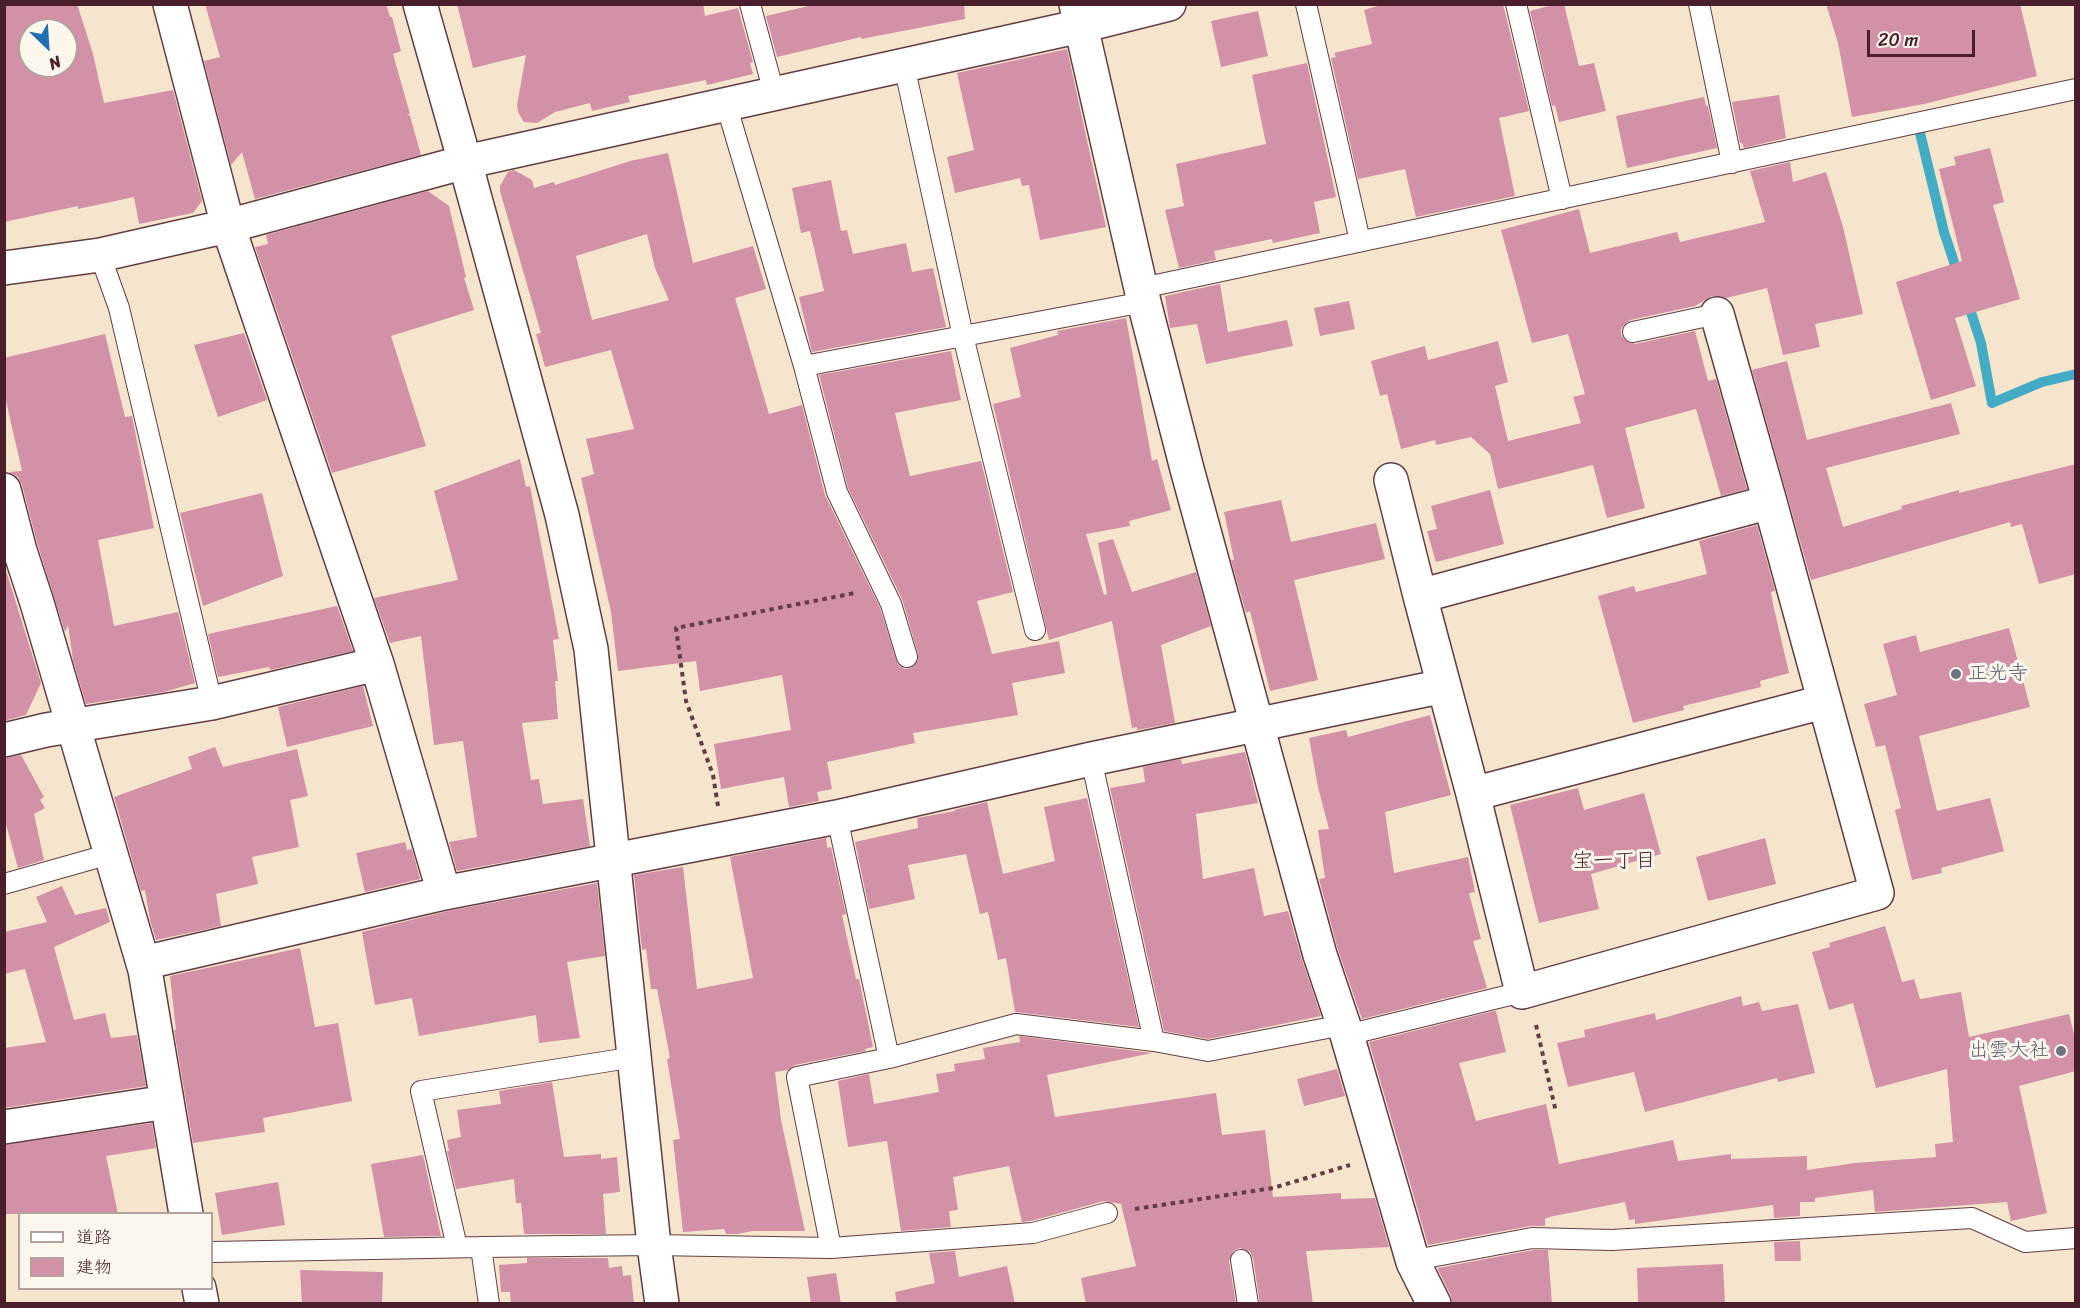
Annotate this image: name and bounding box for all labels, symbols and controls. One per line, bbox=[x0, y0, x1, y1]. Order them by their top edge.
north arrow bbox=[18, 18, 78, 78]
scale bar bbox=[1870, 18, 1978, 56]
text: 20 m bbox=[1878, 24, 1918, 56]
text: N bbox=[44, 47, 66, 78]
place label: 正光寺 bbox=[1968, 662, 2028, 686]
marker: 正光寺 bbox=[1949, 667, 1963, 681]
district label: 宝一丁目 bbox=[1572, 849, 1656, 875]
place label: 出雲大社 bbox=[1969, 1039, 2049, 1063]
marker: 出雲大社 bbox=[2054, 1044, 2068, 1058]
legend bbox=[18, 1212, 213, 1290]
text: 道路 bbox=[76, 1221, 112, 1253]
text: 建物 bbox=[76, 1251, 112, 1283]

